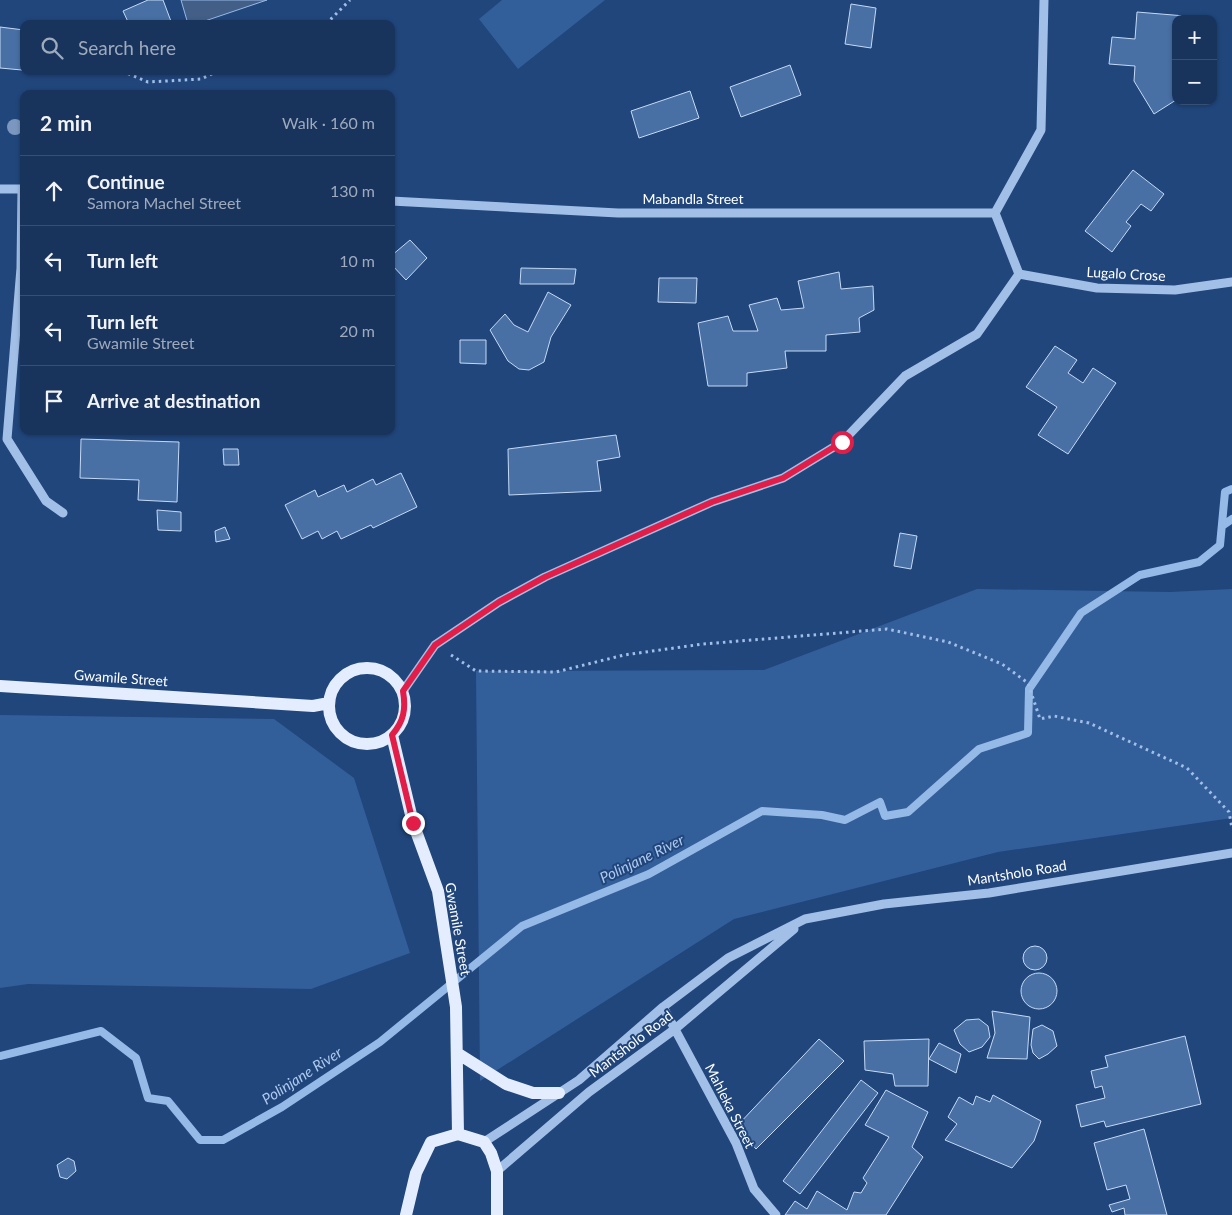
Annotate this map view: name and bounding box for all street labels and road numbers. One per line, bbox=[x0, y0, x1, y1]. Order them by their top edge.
street label: Mabandla Street bbox=[643, 190, 743, 207]
street label: Lugalo Crose bbox=[1086, 263, 1166, 284]
street label: Gwamile Street bbox=[74, 666, 168, 689]
street label: Mantsholo Road bbox=[966, 856, 1068, 889]
street label: Gwamile Street bbox=[442, 881, 475, 977]
street label: Mantsholo Road bbox=[586, 1007, 676, 1081]
street label: Mahleka Street bbox=[702, 1061, 759, 1151]

